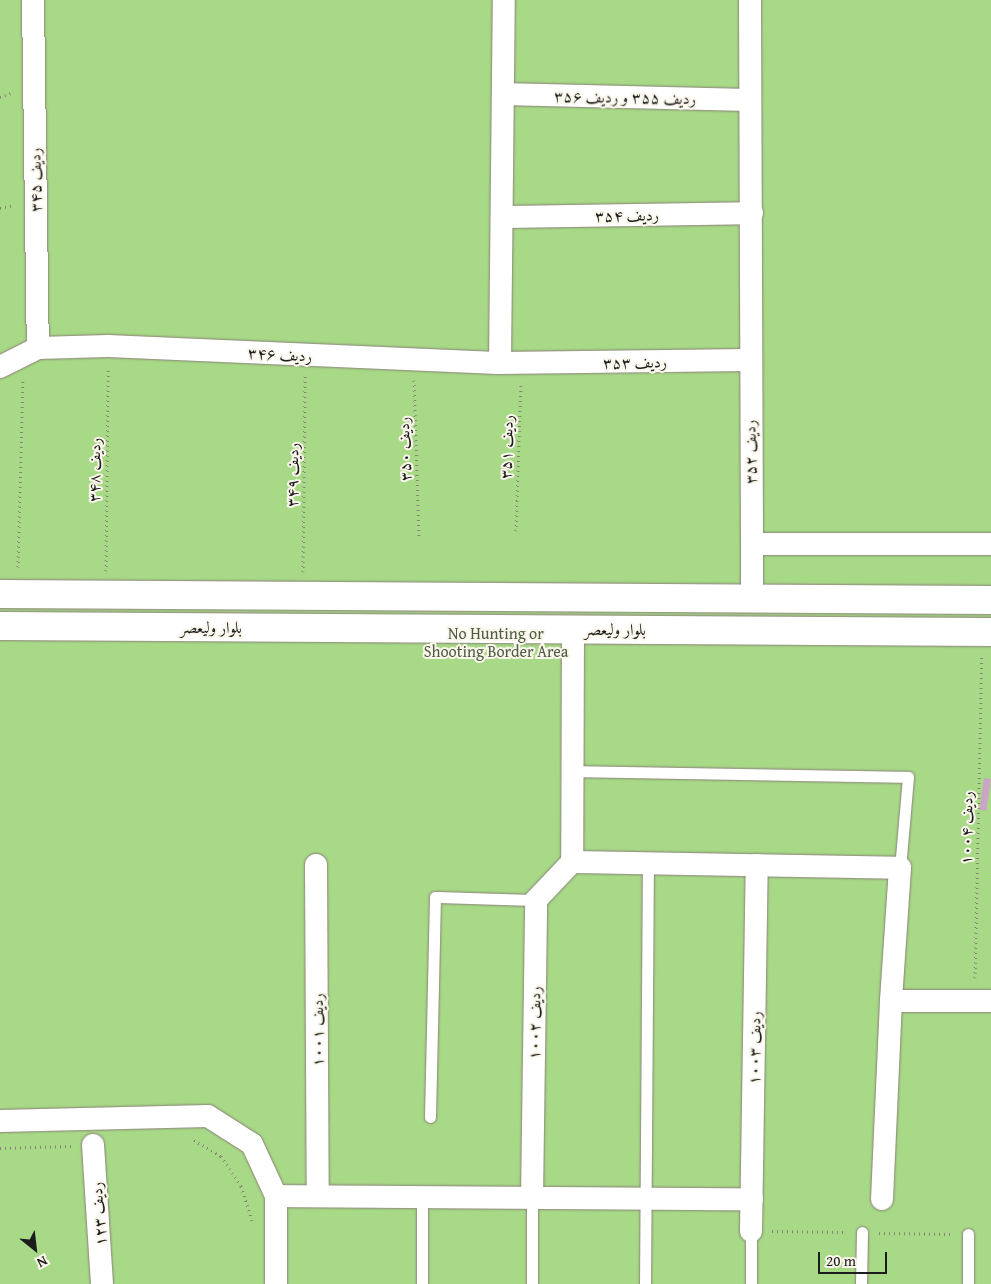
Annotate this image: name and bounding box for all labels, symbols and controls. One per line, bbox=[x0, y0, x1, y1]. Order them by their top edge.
street label: ردیف ۳۵۵ و ردیف ۳۵۶ bbox=[554, 86, 696, 108]
street label: ردیف ۳۴۵ bbox=[25, 148, 45, 212]
street label: ردیف ۳۵۴ bbox=[595, 205, 659, 225]
street label: ردیف ۳۴۶ bbox=[247, 343, 313, 365]
street label: ردیف ۳۵۳ bbox=[603, 352, 667, 372]
street label: ردیف ۳۵۱ bbox=[495, 415, 517, 479]
street label: ردیف ۳۵۰ bbox=[393, 417, 415, 481]
street label: ردیف ۳۵۲ bbox=[740, 420, 760, 484]
street label: ردیف ۳۴۸ bbox=[84, 438, 104, 502]
street label: ردیف ۳۴۹ bbox=[282, 443, 302, 507]
street label: بلوار ولیعصر bbox=[180, 617, 242, 637]
street label: بلوار ولیعصر bbox=[584, 619, 646, 639]
park label: No Hunting or Shooting Border Area bbox=[424, 623, 568, 661]
street label: ردیف ۱۰۰۴ bbox=[956, 791, 976, 865]
street label: ردیف ۱۰۰۲ bbox=[524, 986, 544, 1060]
street label: ردیف ۱۰۰۱ bbox=[307, 993, 327, 1067]
street label: ردیف ۱۰۰۳ bbox=[744, 1011, 764, 1085]
street label: ردیف ۱۲۳ bbox=[86, 1181, 110, 1247]
north arrow bbox=[10, 1224, 60, 1274]
scale bar bbox=[821, 1242, 890, 1274]
text: 20 m bbox=[826, 1250, 856, 1271]
text: N bbox=[33, 1251, 51, 1273]

